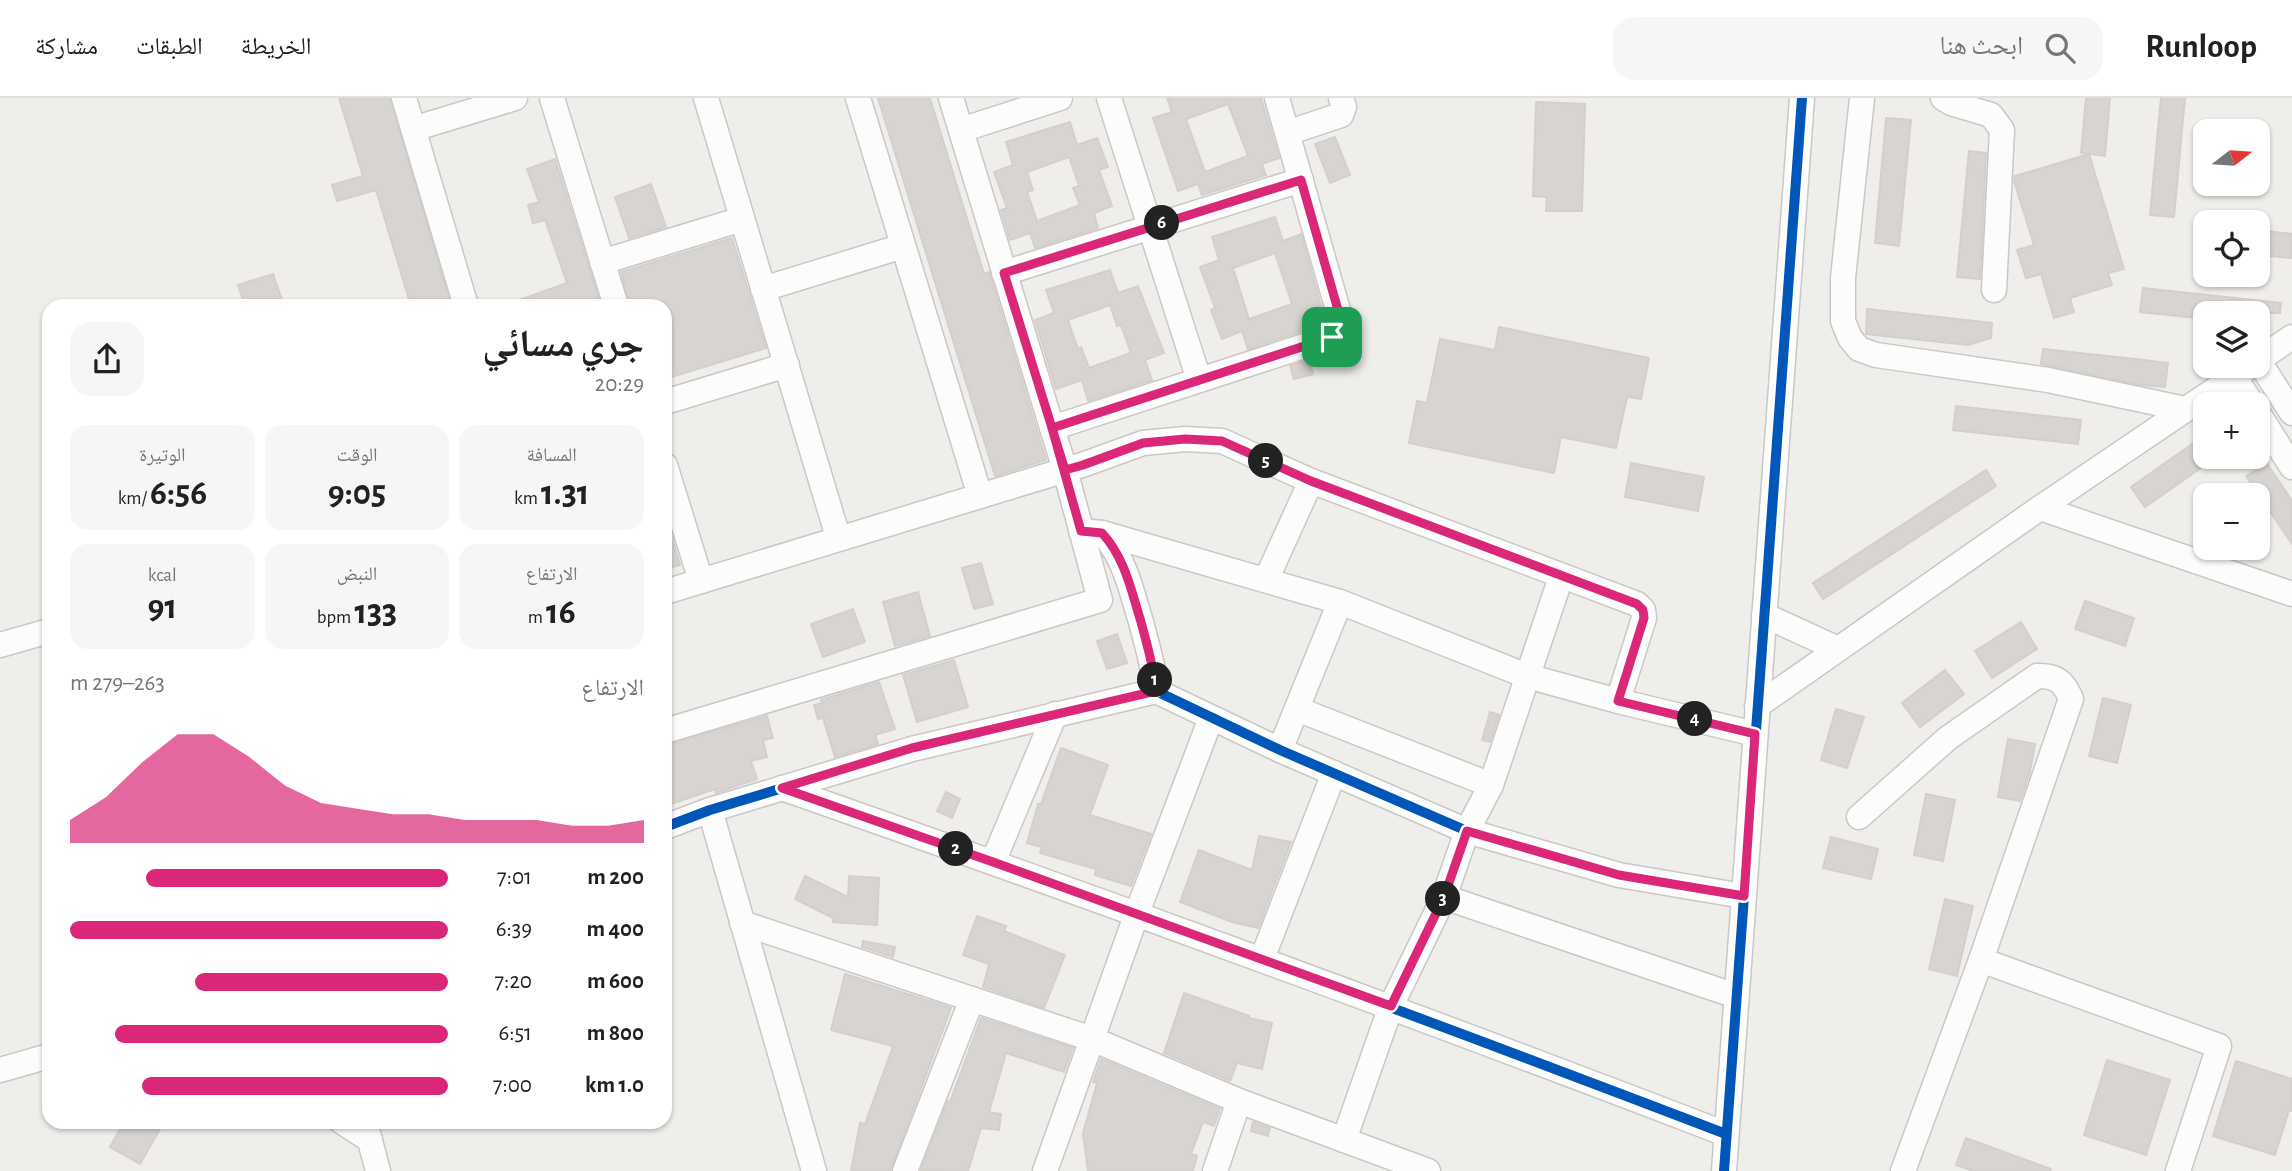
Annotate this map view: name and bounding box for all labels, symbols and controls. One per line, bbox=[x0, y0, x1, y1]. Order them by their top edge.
search box bbox=[1613, 17, 2103, 80]
icon: search bbox=[2041, 29, 2079, 67]
text: Runloop bbox=[2145, 31, 2257, 64]
text: ابحث هنا bbox=[1940, 33, 2023, 59]
text: مشاركة bbox=[35, 35, 98, 59]
text: الطبقات bbox=[136, 35, 203, 59]
text: الخريطة bbox=[241, 35, 311, 59]
north arrow bbox=[2193, 119, 2270, 196]
map controls bbox=[2193, 119, 2270, 560]
pin: 6 bbox=[1144, 206, 1180, 240]
button: locate bbox=[2193, 210, 2270, 287]
text: 6 bbox=[1157, 213, 1166, 232]
button: layers bbox=[2193, 301, 2270, 378]
pin bbox=[1302, 307, 1362, 367]
icon: arrive bbox=[1313, 318, 1351, 356]
button: share bbox=[70, 322, 144, 396]
text: جري مسائي bbox=[482, 326, 644, 364]
text: 20:29 bbox=[595, 373, 644, 396]
button: + bbox=[2193, 392, 2270, 469]
pin: 5 bbox=[1248, 444, 1284, 478]
text: الوتيرة bbox=[139, 446, 185, 465]
text: الوقت bbox=[337, 446, 377, 465]
text: المسافة bbox=[526, 446, 577, 465]
text: 5 bbox=[1261, 451, 1270, 470]
text: 6:56 bbox=[150, 476, 207, 511]
text: 9:05 bbox=[328, 476, 386, 511]
text: 1.31 bbox=[541, 476, 589, 511]
button: − bbox=[2193, 483, 2270, 560]
text: /km bbox=[118, 489, 150, 508]
text: km bbox=[514, 489, 541, 508]
text: النبض bbox=[337, 565, 377, 584]
text: الارتفاع bbox=[526, 565, 578, 584]
text: kcal bbox=[148, 566, 177, 585]
text: 91 bbox=[148, 590, 177, 625]
text: 133 bbox=[354, 595, 397, 630]
text: 16 bbox=[546, 595, 576, 630]
text: bpm bbox=[317, 608, 354, 627]
text: m bbox=[528, 608, 546, 627]
pin: 1 bbox=[1138, 662, 1172, 698]
text: 1 bbox=[1151, 670, 1158, 689]
text: 263–279 m bbox=[70, 672, 165, 695]
text: الارتفاع bbox=[581, 677, 644, 700]
pin: 4 bbox=[1678, 702, 1712, 736]
text: 4 bbox=[1690, 709, 1699, 728]
pin: 2 bbox=[939, 832, 974, 866]
text: 2 bbox=[951, 839, 960, 858]
text: 7:01 bbox=[497, 866, 532, 889]
text: 200 m bbox=[587, 866, 644, 889]
pin: 3 bbox=[1426, 882, 1460, 916]
text: 3 bbox=[1438, 889, 1447, 908]
text: 6:39 bbox=[496, 918, 532, 941]
text: 400 m bbox=[586, 918, 644, 941]
text: 7:20 bbox=[495, 970, 532, 993]
text: 600 m bbox=[587, 970, 644, 993]
text: 6:51 bbox=[498, 1022, 532, 1045]
text: 800 m bbox=[587, 1022, 644, 1045]
text: 7:00 bbox=[493, 1074, 532, 1097]
text: 1.0 km bbox=[585, 1074, 644, 1097]

